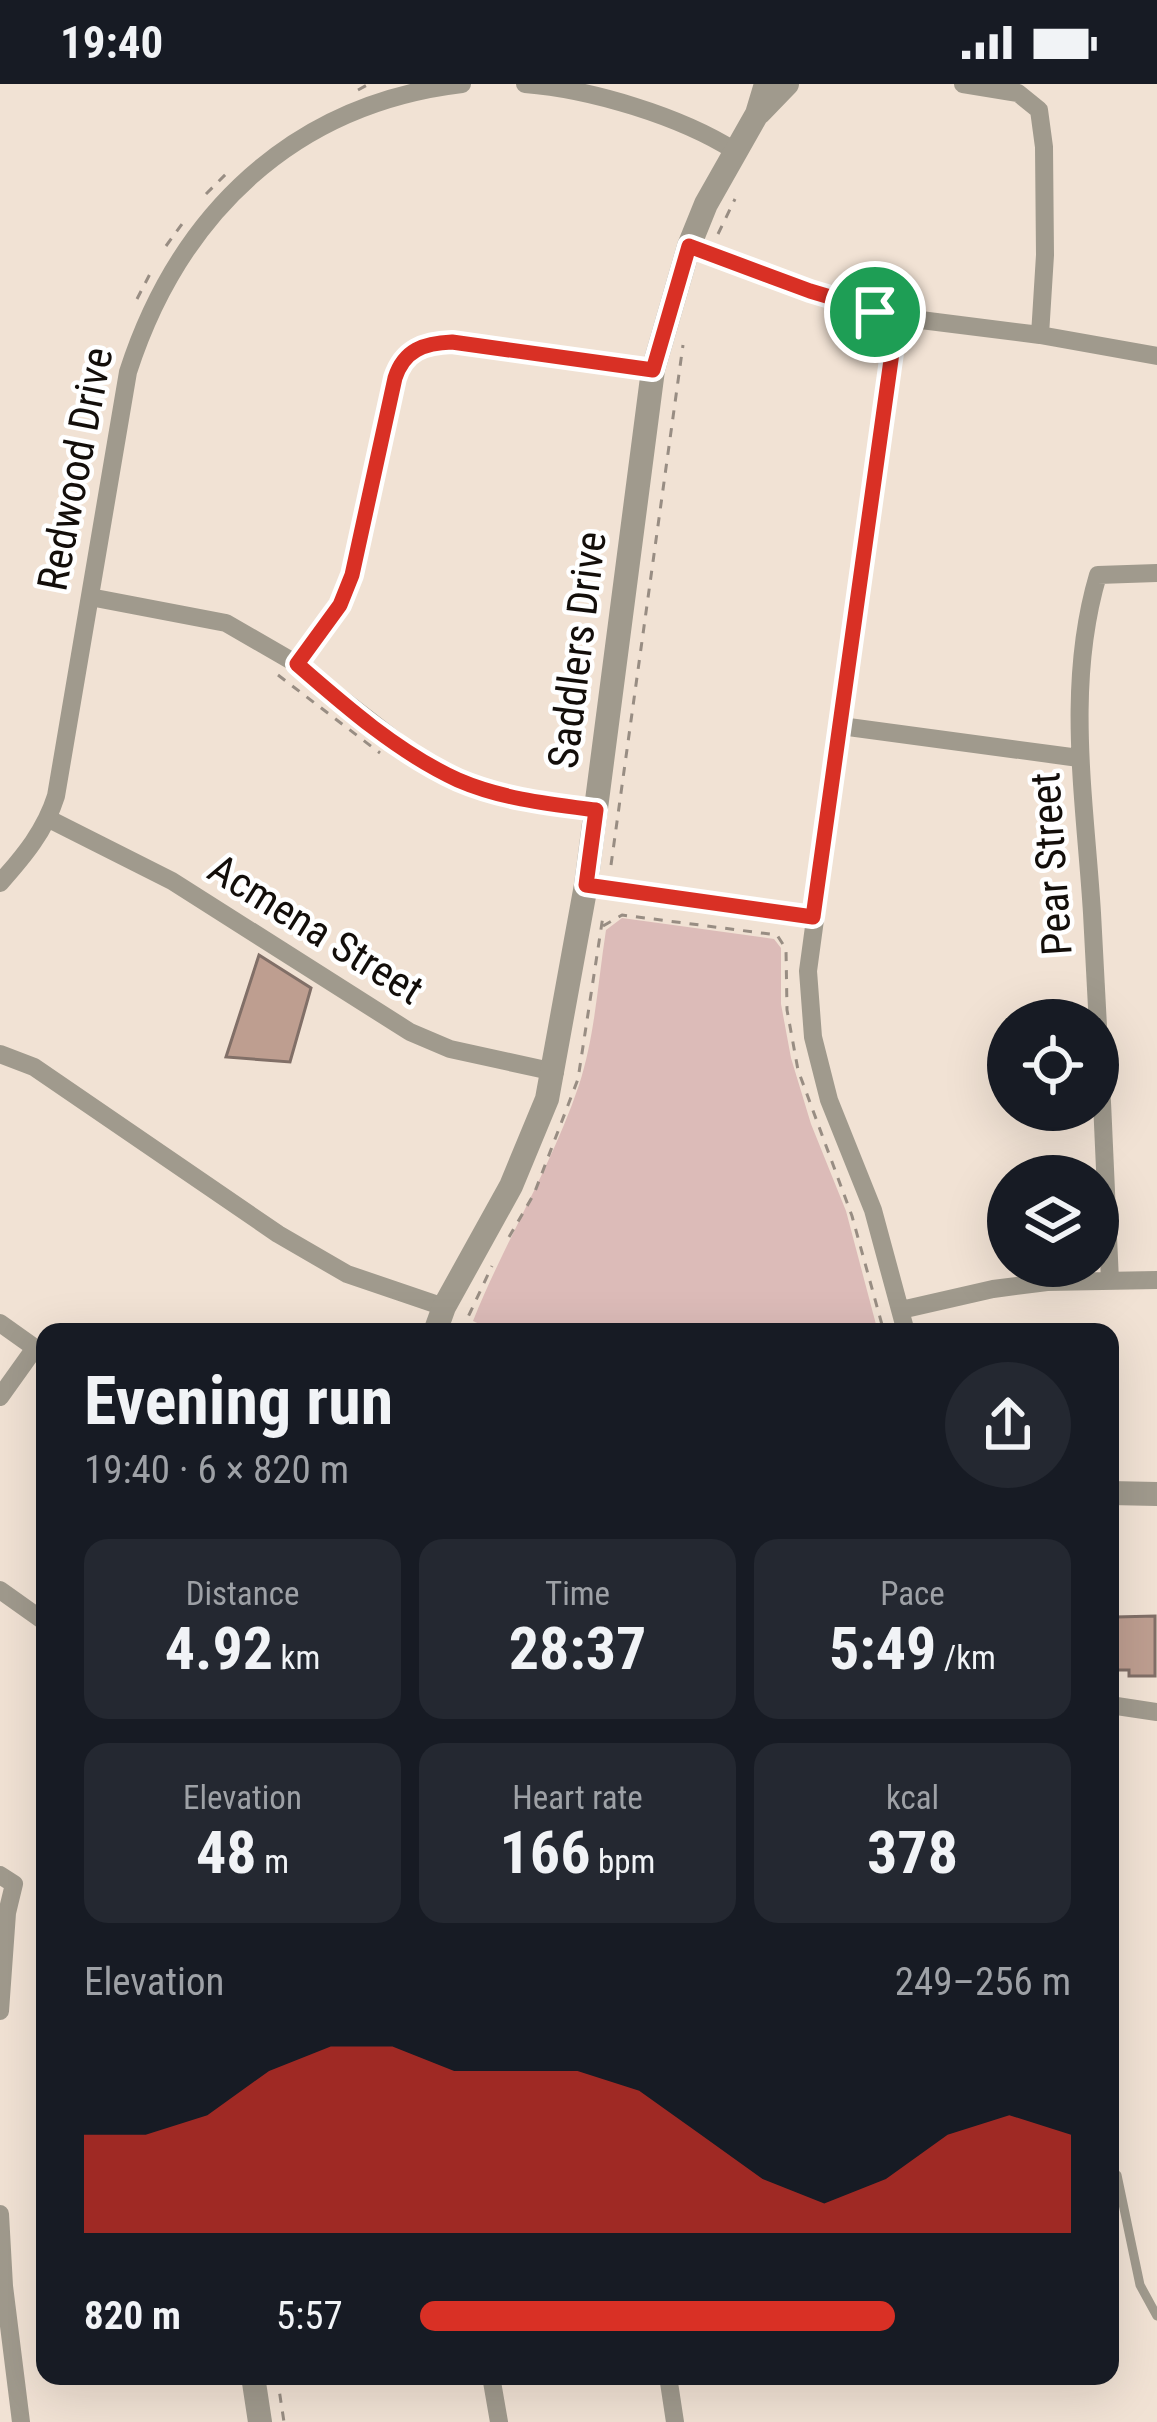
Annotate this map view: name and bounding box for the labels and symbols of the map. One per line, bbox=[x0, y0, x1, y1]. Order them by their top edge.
pin bbox=[824, 261, 926, 363]
street label: Redwood Drive bbox=[27, 343, 123, 595]
street label: Saddlers Drive bbox=[538, 529, 616, 771]
street label: Pear Street bbox=[1020, 771, 1082, 957]
street label: Acmena Street bbox=[200, 844, 432, 1014]

